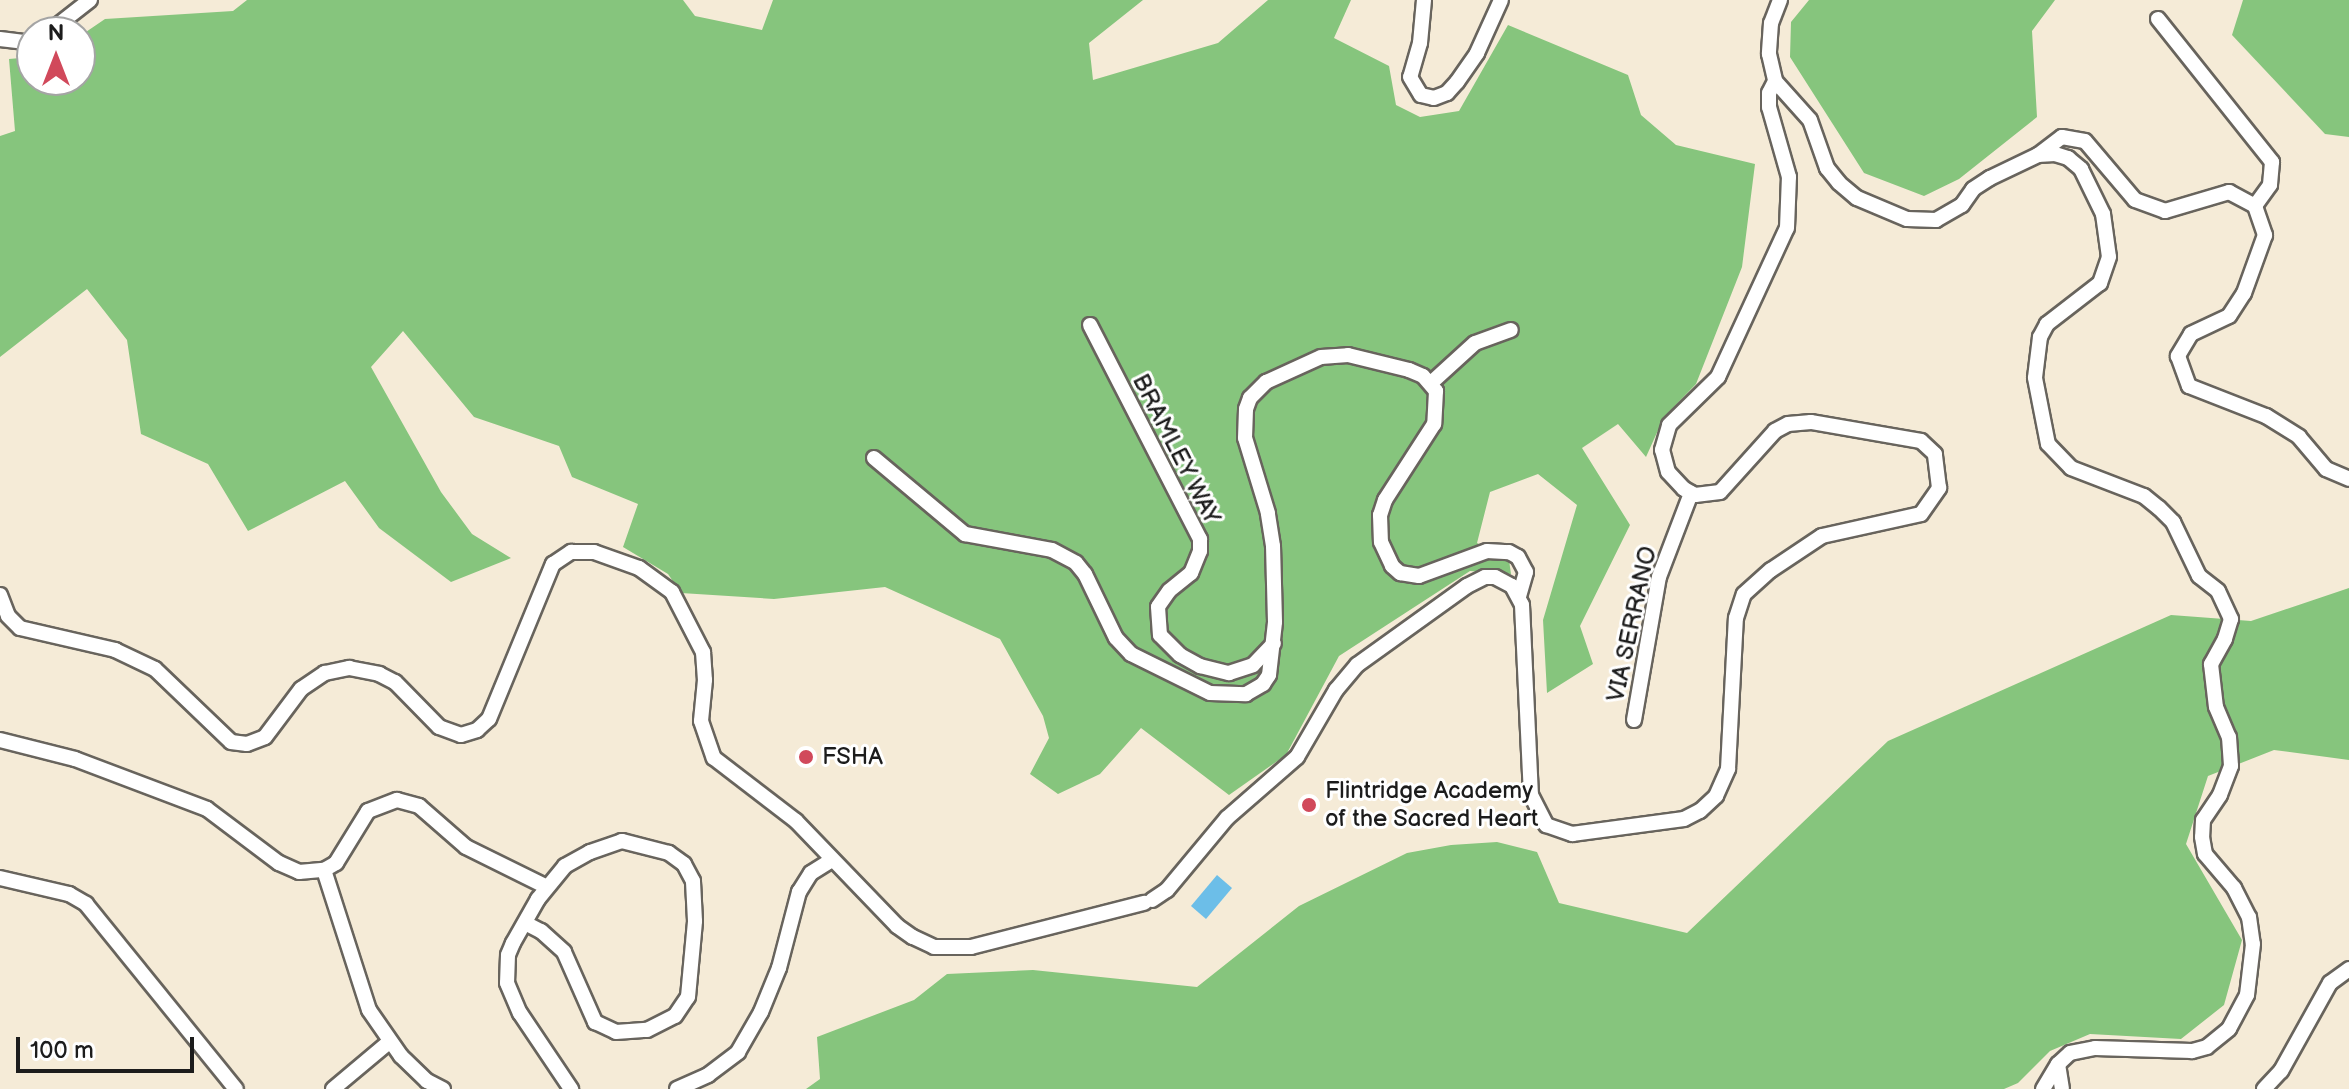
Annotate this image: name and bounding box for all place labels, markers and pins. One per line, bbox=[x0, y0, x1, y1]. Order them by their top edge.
place label: FSHA bbox=[822, 743, 883, 771]
marker: FSHA bbox=[797, 748, 815, 766]
place label: Flintridge Academy of the Sacred Heart bbox=[1325, 777, 1539, 833]
marker: Flintridge Academy of the Sacred Heart bbox=[1300, 796, 1318, 814]

